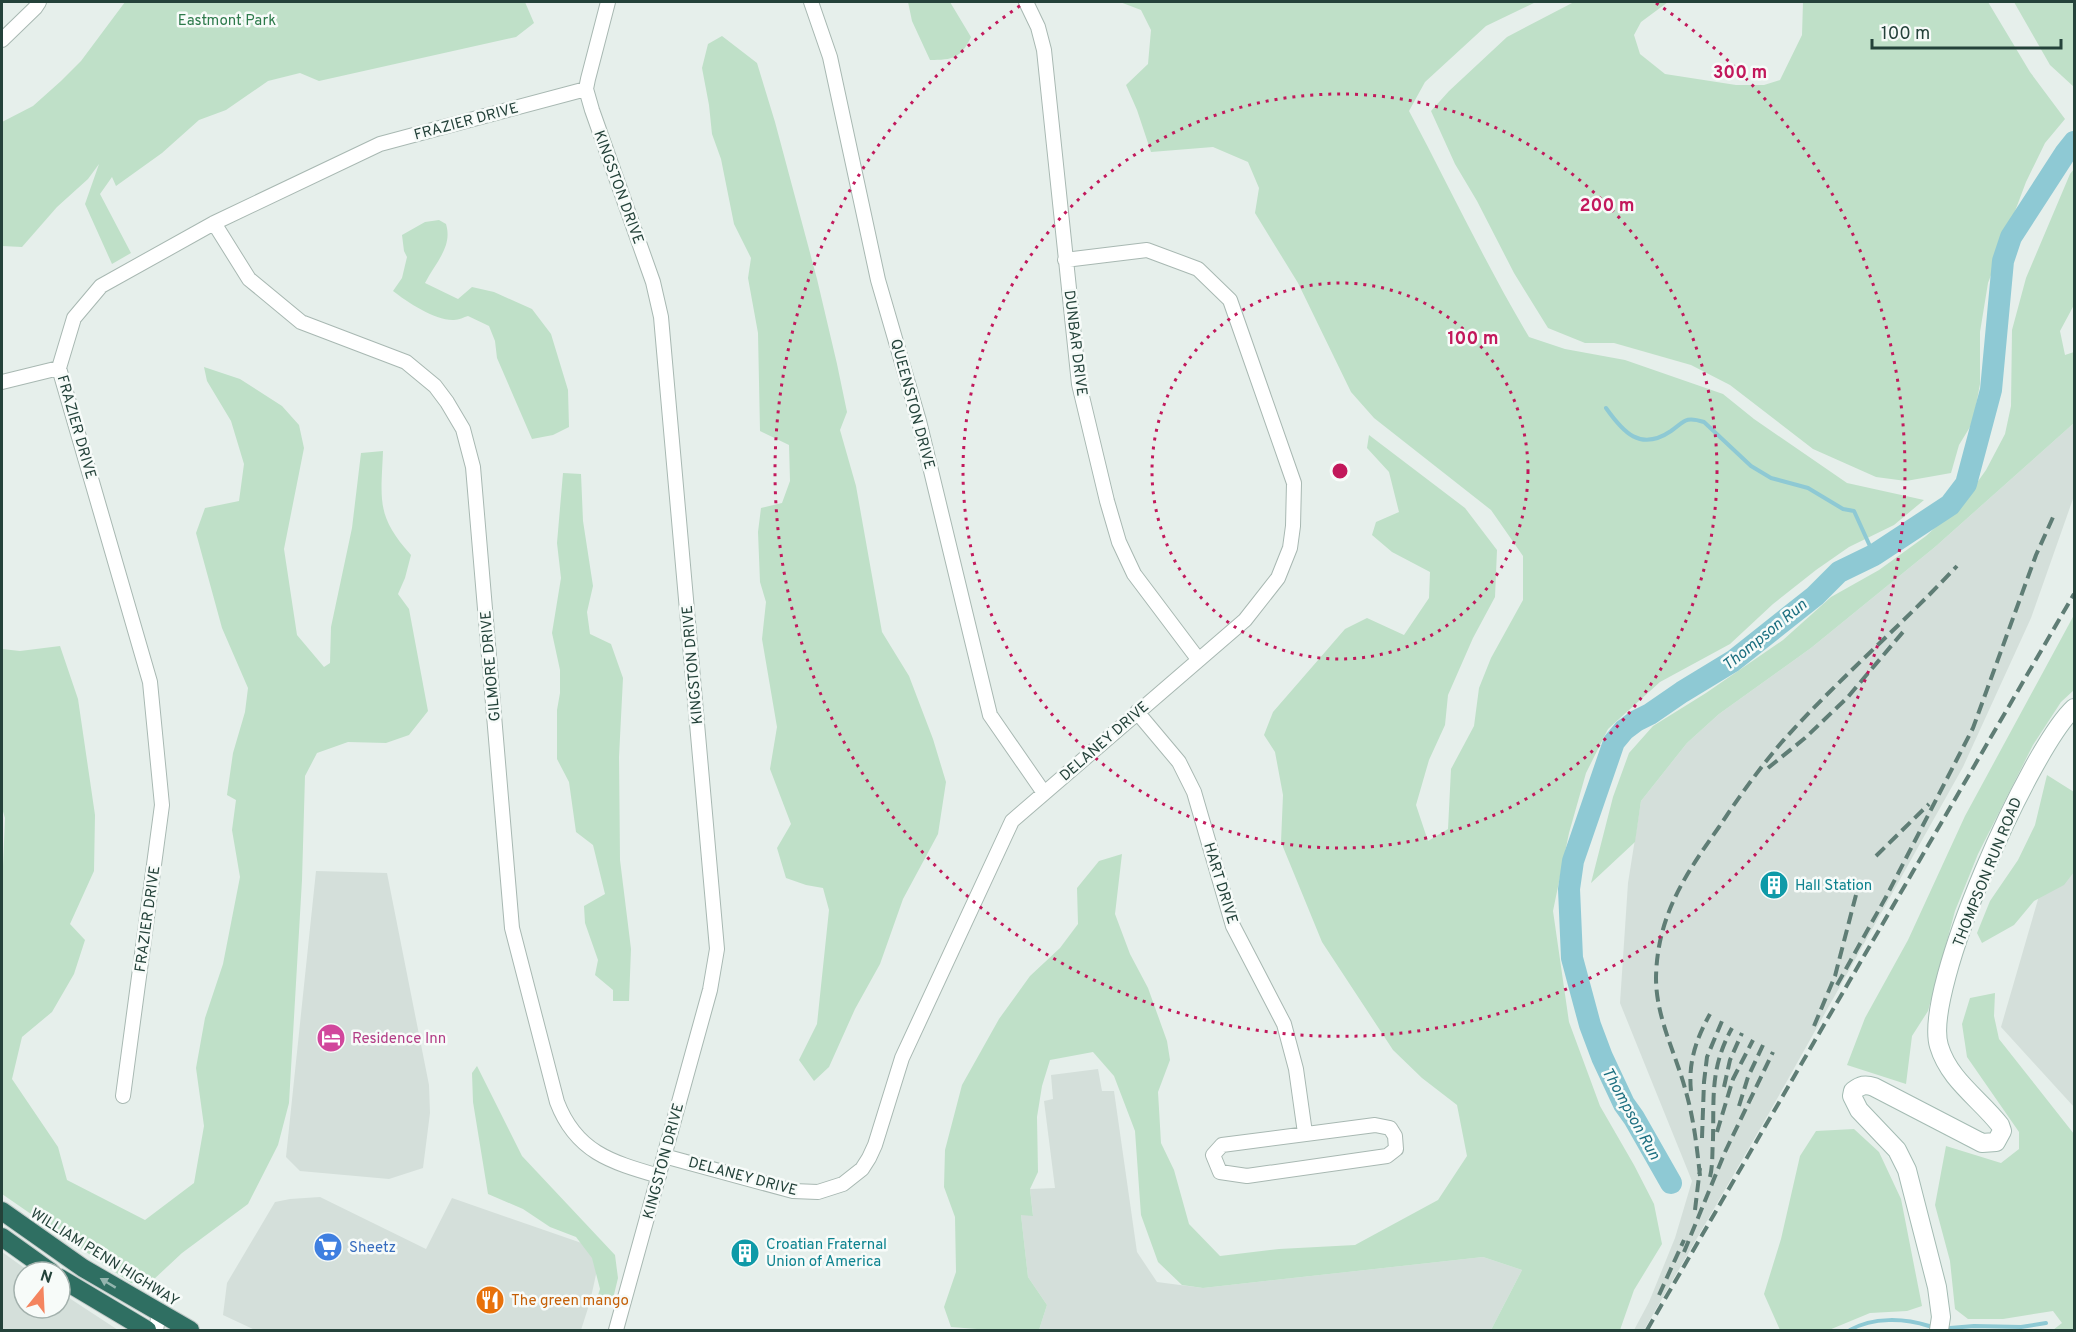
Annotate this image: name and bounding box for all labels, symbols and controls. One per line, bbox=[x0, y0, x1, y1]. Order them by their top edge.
park label: Eastmont Park bbox=[178, 12, 276, 31]
scale bar bbox=[1872, 12, 2061, 50]
text: 100 m bbox=[1881, 23, 1930, 46]
text: 300 m bbox=[1713, 62, 1767, 85]
street label: FRAZIER DRIVE bbox=[412, 99, 521, 146]
street label: KINGSTON DRIVE bbox=[588, 128, 647, 247]
text: 200 m bbox=[1579, 195, 1635, 218]
street label: DUNBAR DRIVE bbox=[1059, 289, 1090, 397]
text: 100 m bbox=[1447, 328, 1499, 351]
street label: QUEENSTON DRIVE bbox=[885, 337, 938, 472]
street label: FRAZIER DRIVE bbox=[52, 373, 99, 482]
centre of rings bbox=[1330, 461, 1350, 481]
water label: Thompson Run bbox=[1719, 595, 1812, 676]
street label: KINGSTON DRIVE bbox=[679, 605, 708, 725]
street label: GILMORE DRIVE bbox=[477, 610, 506, 722]
street label: DELANEY DRIVE bbox=[1056, 698, 1154, 786]
street label: THOMPSON RUN ROAD bbox=[1950, 795, 2027, 950]
street label: HART DRIVE bbox=[1198, 840, 1241, 927]
street label: FRAZIER DRIVE bbox=[132, 865, 165, 974]
building icon: Hall Station bbox=[1758, 869, 1790, 901]
place label: Hall Station bbox=[1795, 877, 1872, 896]
hotel icon: Residence Inn bbox=[315, 1022, 347, 1054]
place label: Residence Inn bbox=[352, 1030, 446, 1049]
water label: Thompson Run bbox=[1597, 1064, 1664, 1164]
street label: KINGSTON DRIVE bbox=[640, 1101, 689, 1222]
street label: DELANEY DRIVE bbox=[686, 1154, 799, 1201]
street label: WILLIAM PENN HIGHWAY bbox=[27, 1204, 183, 1310]
supermarket icon: Sheetz bbox=[312, 1231, 344, 1263]
place label: Croatian Fraternal Union of America bbox=[766, 1236, 887, 1272]
building icon: Croatian Fraternal Union of America bbox=[729, 1237, 761, 1269]
place label: Sheetz bbox=[349, 1239, 396, 1258]
north arrow bbox=[12, 1260, 72, 1320]
one-way arrow bbox=[100, 1278, 117, 1289]
restaurant icon: The green mango bbox=[474, 1284, 506, 1316]
place label: The green mango bbox=[511, 1292, 629, 1311]

